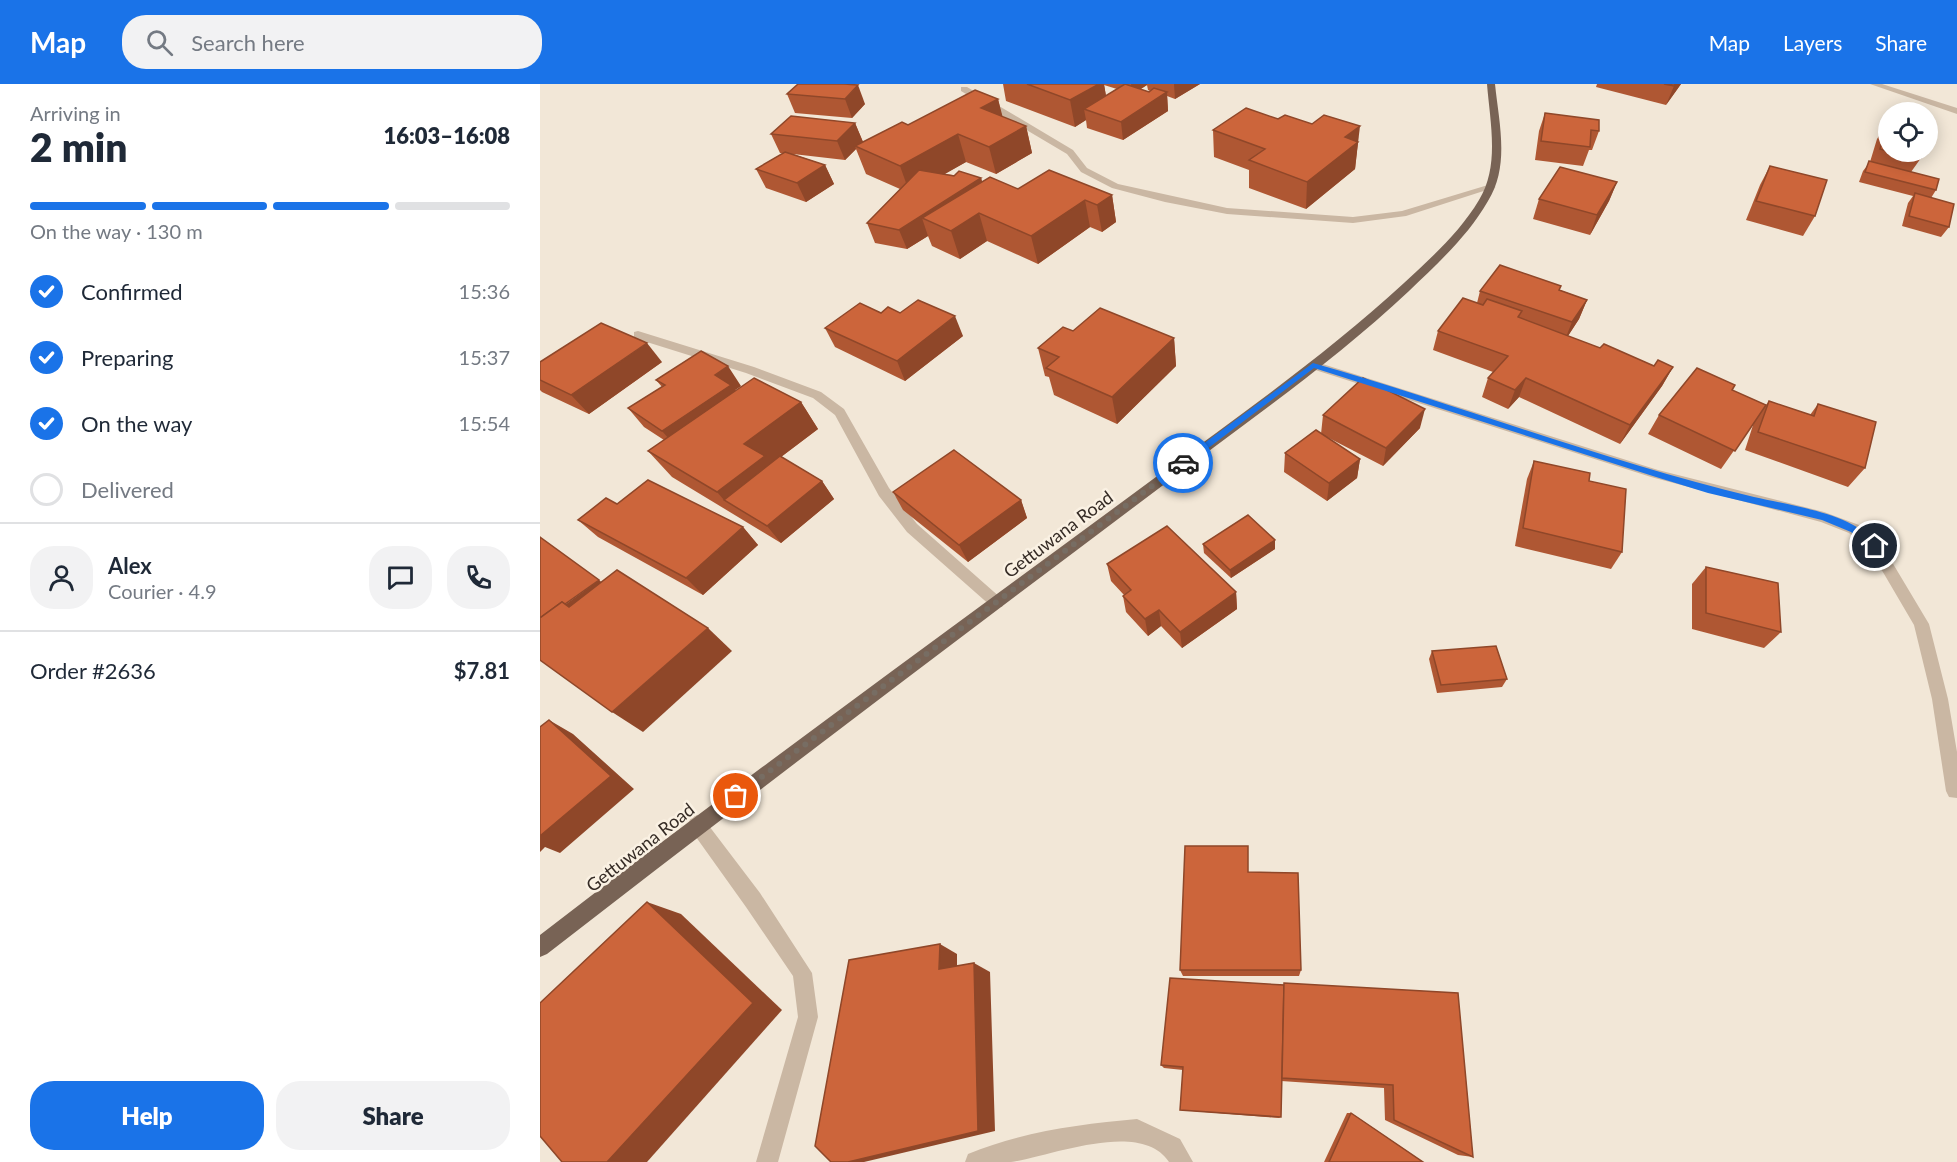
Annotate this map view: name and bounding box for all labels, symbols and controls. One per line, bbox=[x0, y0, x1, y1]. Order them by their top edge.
search box bbox=[122, 15, 542, 69]
text: Map bbox=[30, 25, 86, 59]
icon: search bbox=[143, 26, 176, 59]
text: Search here bbox=[191, 29, 305, 56]
text: Map bbox=[1709, 30, 1750, 55]
text: Layers bbox=[1783, 30, 1842, 55]
text: Share bbox=[1875, 30, 1927, 55]
text: Arriving in bbox=[30, 101, 121, 125]
map controls bbox=[1878, 102, 1938, 162]
button: locate bbox=[1878, 102, 1938, 162]
text: 16:03–16:08 bbox=[384, 122, 510, 149]
text: 2 min bbox=[30, 124, 127, 170]
text: On the way · 130 m bbox=[30, 219, 203, 243]
icon: check bbox=[30, 275, 63, 308]
text: Confirmed bbox=[81, 278, 183, 305]
text: 15:36 bbox=[459, 279, 510, 303]
icon: check bbox=[30, 341, 63, 374]
text: Preparing bbox=[81, 344, 173, 371]
text: 15:37 bbox=[459, 345, 510, 369]
icon: check bbox=[30, 407, 63, 440]
text: On the way bbox=[81, 410, 192, 437]
text: 15:54 bbox=[459, 411, 510, 435]
courier bbox=[1153, 433, 1213, 493]
icon: car bbox=[1167, 447, 1200, 480]
text: Delivered bbox=[81, 476, 174, 503]
street label: Gettuwana Road bbox=[999, 486, 1117, 582]
pin bbox=[1849, 520, 1900, 571]
icon: home bbox=[1858, 529, 1891, 562]
button: person bbox=[30, 546, 93, 609]
button: chat bbox=[369, 546, 432, 609]
button: phone bbox=[447, 546, 510, 609]
text: Alex bbox=[108, 552, 152, 579]
text: Courier · 4.9 bbox=[108, 579, 217, 603]
text: Order #2636 bbox=[30, 657, 156, 684]
text: $7.81 bbox=[454, 657, 510, 684]
pin bbox=[710, 770, 761, 821]
icon: bag bbox=[719, 779, 752, 812]
street label: Gettuwana Road bbox=[581, 798, 699, 896]
button: Help bbox=[30, 1081, 264, 1150]
button: Share bbox=[276, 1081, 510, 1150]

